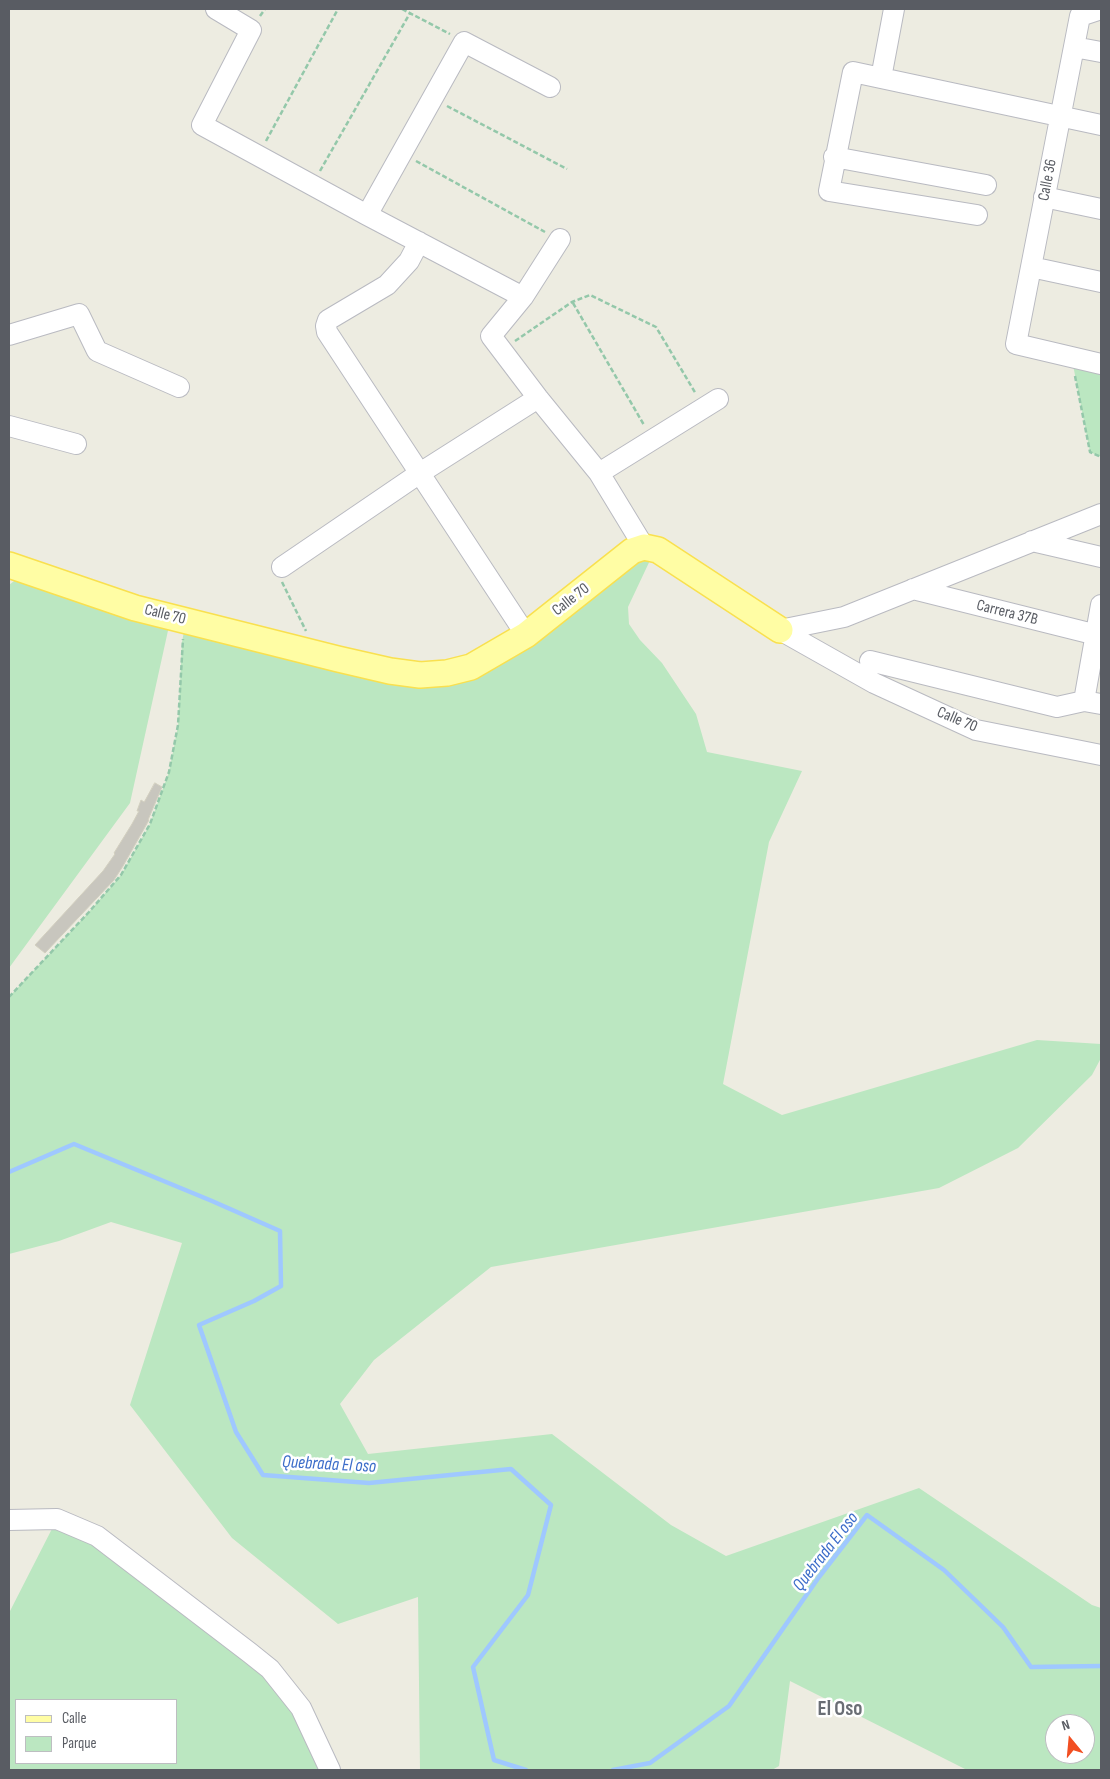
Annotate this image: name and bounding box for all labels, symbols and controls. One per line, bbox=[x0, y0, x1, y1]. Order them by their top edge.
street label: Calle 36 bbox=[1035, 157, 1061, 203]
street label: Calle 70 bbox=[549, 579, 593, 621]
street label: Carrera 37B bbox=[974, 596, 1040, 630]
street label: Calle 70 bbox=[142, 601, 188, 629]
street label: Calle 70 bbox=[934, 703, 980, 737]
water label: Quebrada El oso bbox=[281, 1452, 377, 1478]
water label: Quebrada El oso bbox=[788, 1508, 864, 1596]
district label: El Oso bbox=[818, 1697, 862, 1723]
legend bbox=[15, 1699, 178, 1764]
text: Calle bbox=[62, 1709, 86, 1728]
north arrow bbox=[1045, 1714, 1095, 1764]
text: N bbox=[1060, 1716, 1072, 1734]
text: Parque bbox=[62, 1734, 97, 1753]

